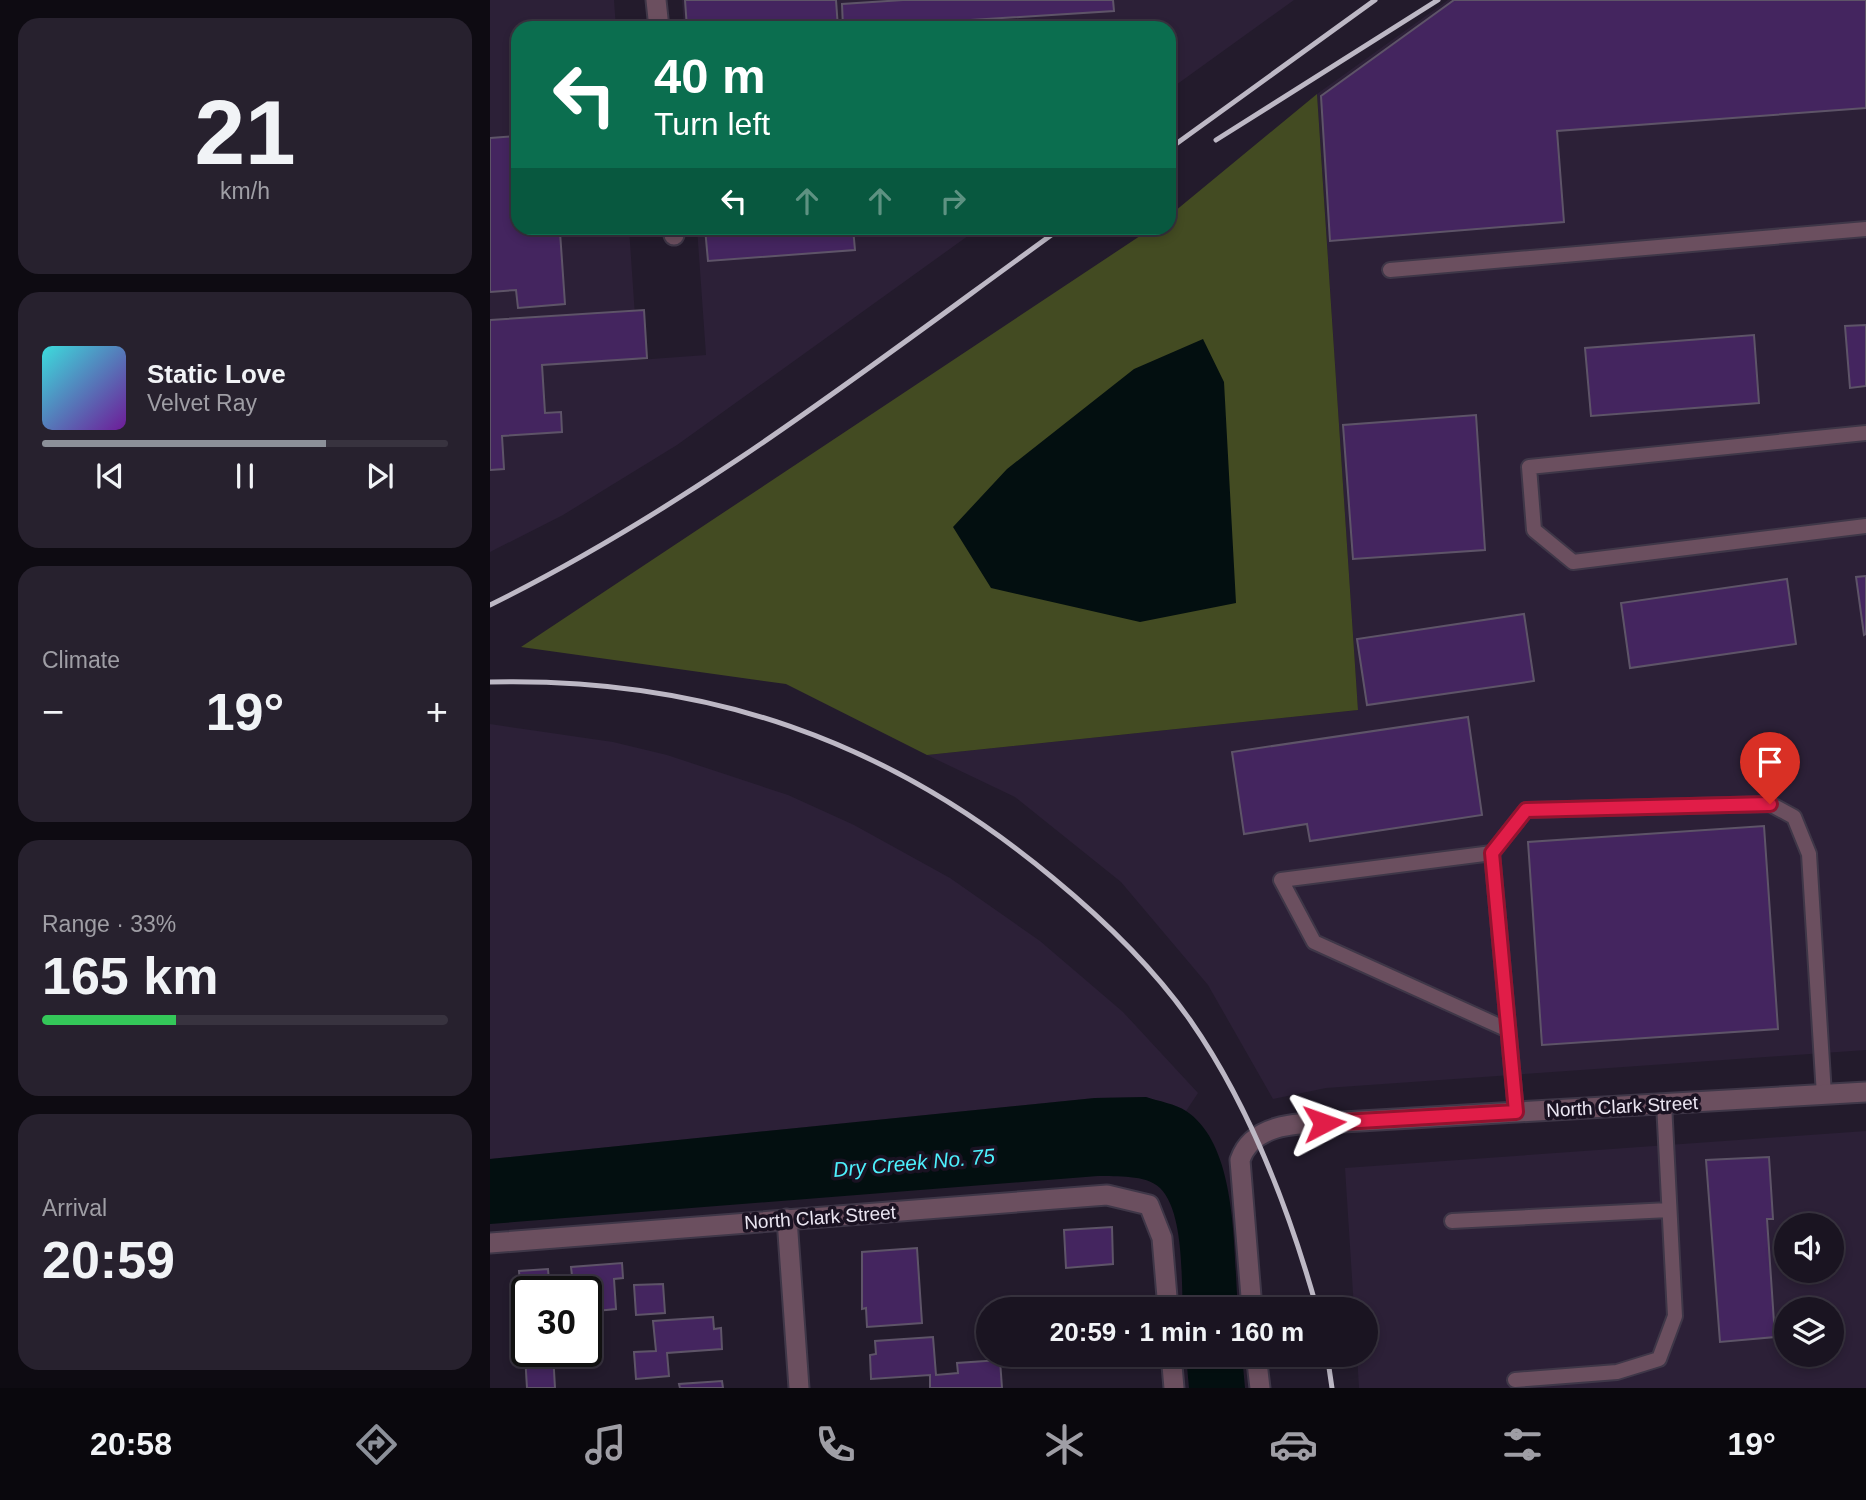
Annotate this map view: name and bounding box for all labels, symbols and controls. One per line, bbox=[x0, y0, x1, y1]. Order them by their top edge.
icon: left bbox=[539, 49, 630, 140]
text: 40 m bbox=[654, 49, 766, 103]
text: 21 bbox=[194, 82, 296, 183]
text: Turn left bbox=[654, 106, 770, 142]
text: km/h bbox=[220, 178, 270, 204]
icon: left bbox=[715, 182, 753, 220]
icon: ahead bbox=[788, 182, 826, 220]
icon: ahead bbox=[861, 182, 899, 220]
icon: right bbox=[934, 182, 972, 220]
text: Static Love bbox=[147, 359, 286, 389]
text: Velvet Ray bbox=[147, 390, 257, 416]
icon: previous bbox=[91, 457, 129, 495]
icon: pause bbox=[226, 457, 264, 495]
icon: next bbox=[361, 457, 399, 495]
text: Climate bbox=[42, 647, 120, 673]
text: 19° bbox=[206, 683, 284, 741]
text: − bbox=[42, 691, 64, 733]
text: + bbox=[426, 691, 448, 733]
pin bbox=[1740, 732, 1800, 804]
icon: arrive bbox=[1751, 743, 1789, 781]
text: Range · 33% bbox=[42, 911, 176, 937]
text: 165 km bbox=[42, 947, 218, 1005]
position arrow bbox=[1287, 1086, 1361, 1160]
street label: North Clark Street bbox=[1546, 1092, 1699, 1121]
water label: Dry Creek No. 75 bbox=[832, 1144, 996, 1181]
text: Arrival bbox=[42, 1195, 107, 1221]
street label: North Clark Street bbox=[743, 1202, 897, 1233]
map controls bbox=[1774, 1213, 1844, 1367]
button: sound bbox=[1774, 1213, 1844, 1283]
text: 20:59 bbox=[42, 1231, 175, 1289]
speed limit sign: 30 bbox=[511, 1276, 602, 1367]
button: layers bbox=[1774, 1297, 1844, 1367]
text: 20:59 · 1 min · 160 m bbox=[1050, 1317, 1304, 1347]
icon: directions bbox=[352, 1420, 401, 1469]
icon: music bbox=[581, 1420, 630, 1469]
icon: phone bbox=[811, 1420, 860, 1469]
icon: climate bbox=[1040, 1420, 1089, 1469]
icon: car bbox=[1269, 1420, 1318, 1469]
icon: filters bbox=[1498, 1420, 1547, 1469]
text: 20:58 bbox=[90, 1426, 172, 1462]
text: 19° bbox=[1727, 1426, 1776, 1462]

